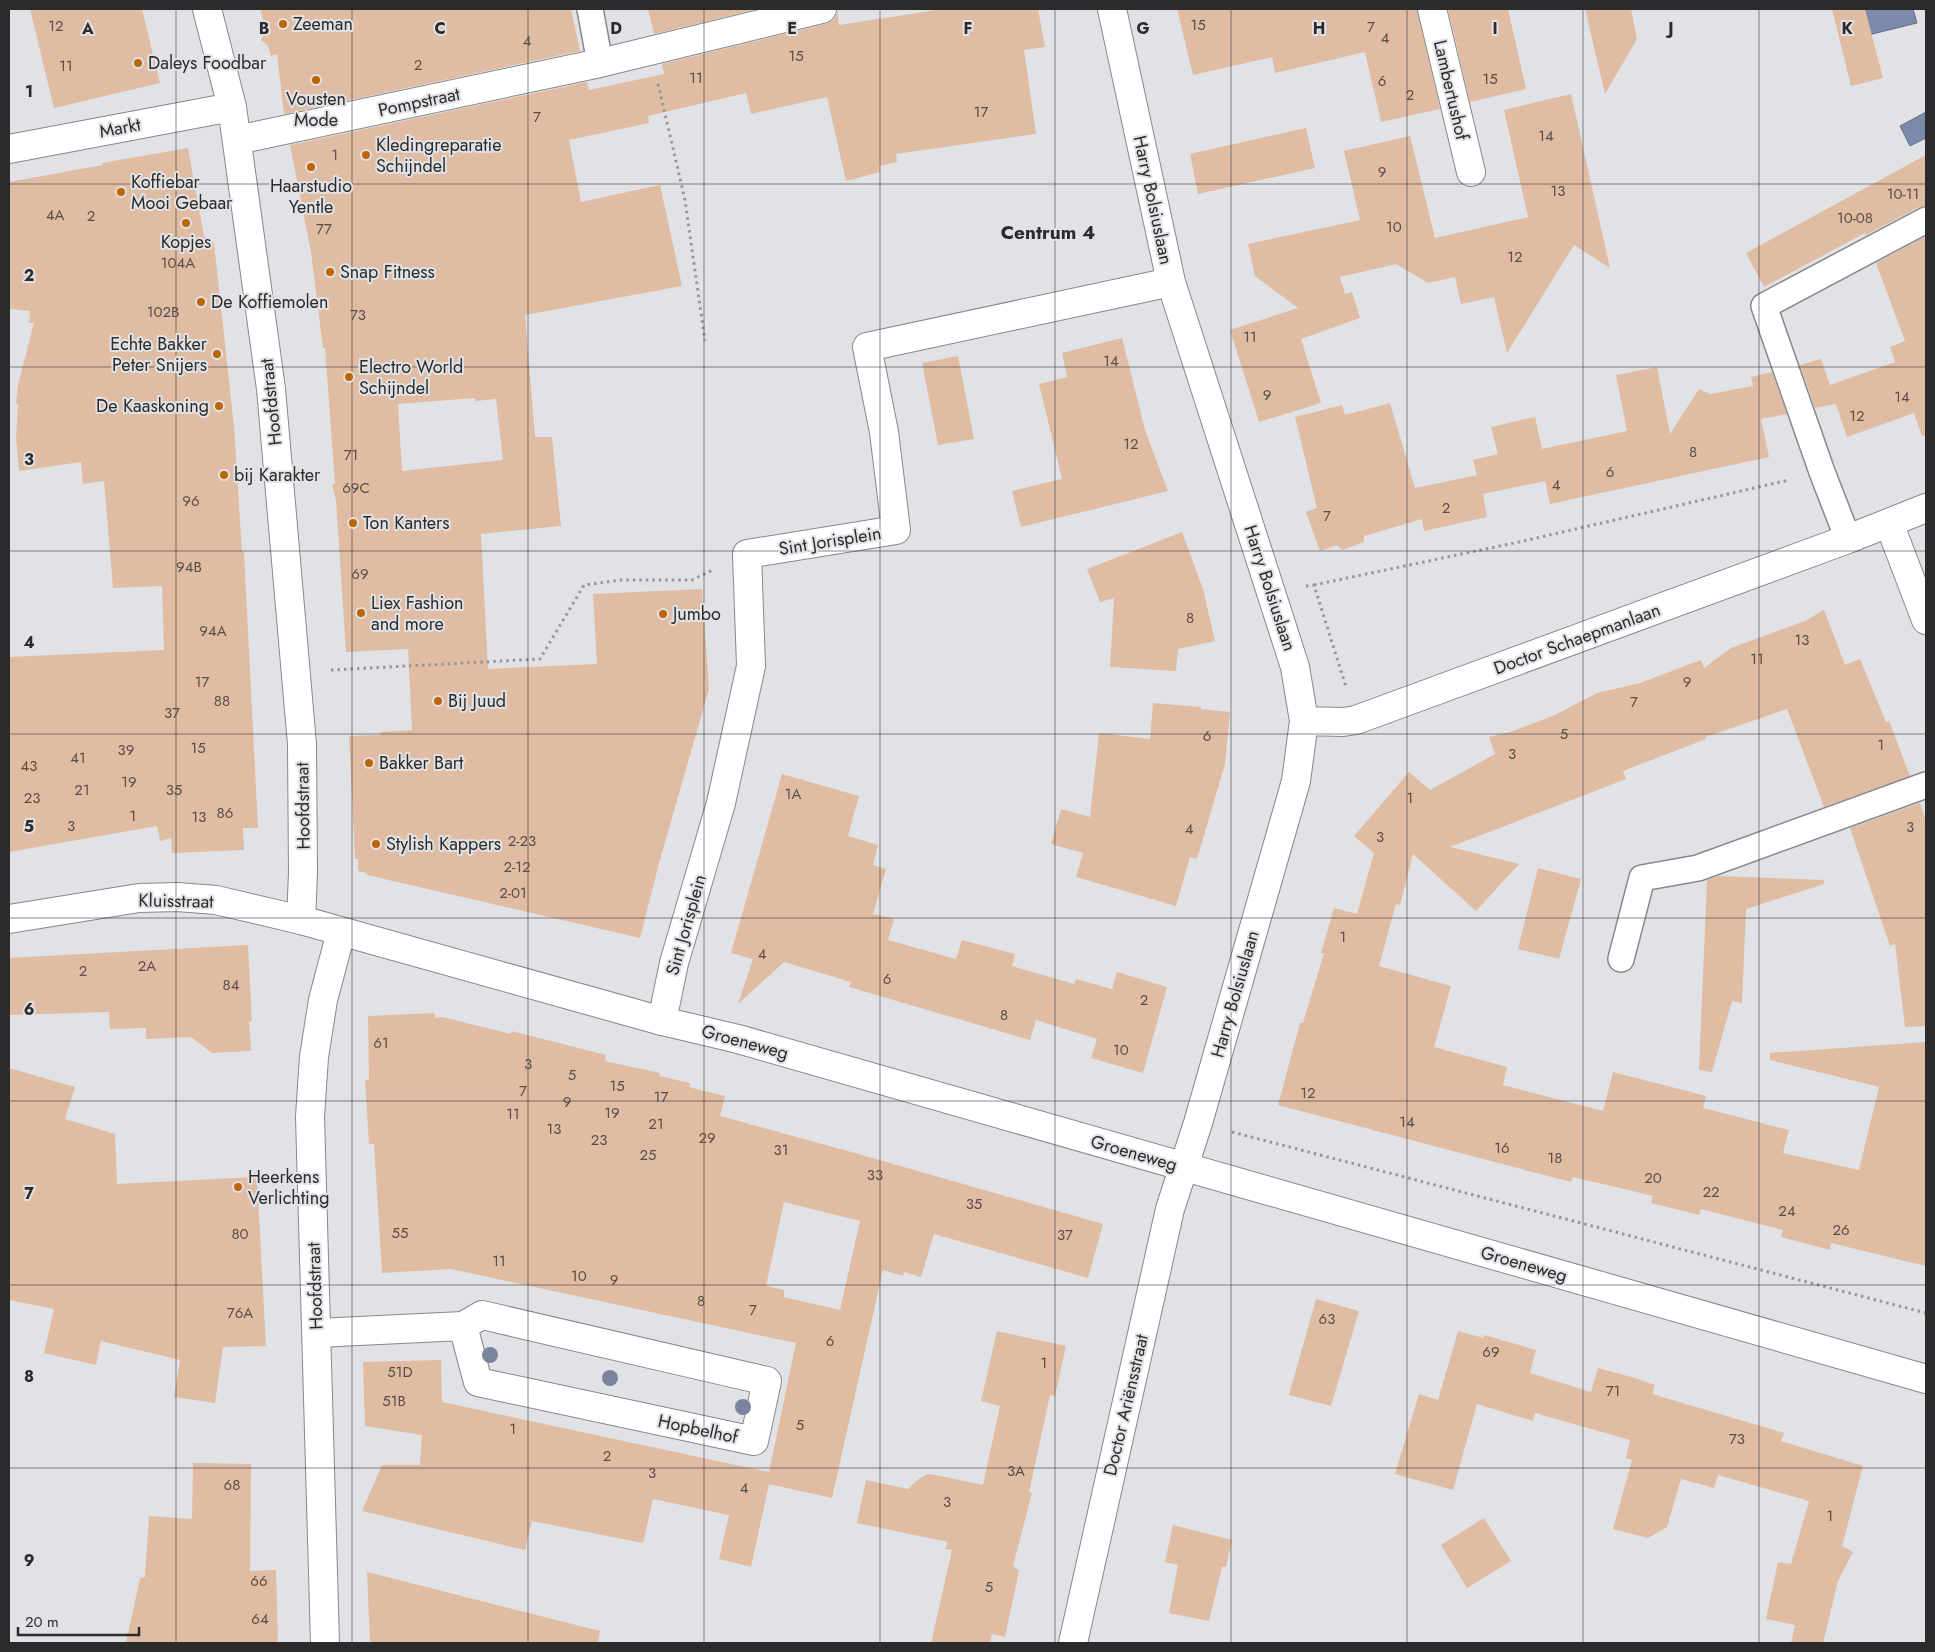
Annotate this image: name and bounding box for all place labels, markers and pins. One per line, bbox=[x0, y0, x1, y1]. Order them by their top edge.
place label: Zeeman bbox=[293, 11, 353, 37]
marker: Zeeman bbox=[277, 18, 289, 30]
place label: Daleys Foodbar bbox=[148, 50, 267, 76]
marker: Daleys Foodbar bbox=[132, 57, 144, 69]
marker: Vousten Mode bbox=[310, 74, 322, 86]
place label: Vousten Mode bbox=[286, 86, 346, 133]
place label: Kledingreparatie Schijndel bbox=[376, 132, 501, 179]
marker: Kledingreparatie Schijndel bbox=[360, 149, 372, 161]
marker: Haarstudio Yentle bbox=[305, 161, 317, 173]
place label: Koffiebar Mooi Gebaar bbox=[131, 169, 233, 216]
place label: Haarstudio Yentle bbox=[270, 173, 352, 220]
marker: Koffiebar Mooi Gebaar bbox=[115, 186, 127, 198]
marker: Kopjes bbox=[180, 217, 192, 229]
place label: Kopjes bbox=[161, 229, 211, 255]
place label: Snap Fitness bbox=[340, 259, 435, 285]
marker: Snap Fitness bbox=[324, 266, 336, 278]
place label: De Koffiemolen bbox=[211, 289, 328, 315]
marker: De Koffiemolen bbox=[195, 296, 207, 308]
place label: Echte Bakker Peter Snijers bbox=[110, 331, 208, 378]
marker: Echte Bakker Peter Snijers bbox=[211, 348, 223, 360]
place label: Electro World Schijndel bbox=[359, 354, 463, 401]
marker: Electro World Schijndel bbox=[343, 371, 355, 383]
place label: De Kaaskoning bbox=[96, 393, 209, 419]
marker: De Kaaskoning bbox=[213, 400, 225, 412]
place label: bij Karakter bbox=[234, 462, 321, 488]
marker: bij Karakter bbox=[218, 469, 230, 481]
place label: Ton Kanters bbox=[363, 510, 450, 536]
marker: Ton Kanters bbox=[347, 517, 359, 529]
place label: Liex Fashion and more bbox=[371, 590, 464, 637]
place label: Jumbo bbox=[671, 601, 721, 627]
marker: Liex Fashion and more bbox=[355, 607, 367, 619]
marker: Jumbo bbox=[657, 608, 669, 620]
place label: Bij Juud bbox=[448, 688, 506, 714]
marker: Bij Juud bbox=[432, 695, 444, 707]
place label: Bakker Bart bbox=[379, 750, 464, 776]
marker: Bakker Bart bbox=[363, 757, 375, 769]
place label: Stylish Kappers bbox=[386, 831, 501, 857]
marker: Stylish Kappers bbox=[370, 838, 382, 850]
place label: Heerkens Verlichting bbox=[248, 1164, 329, 1211]
marker: Heerkens Verlichting bbox=[232, 1181, 244, 1193]

